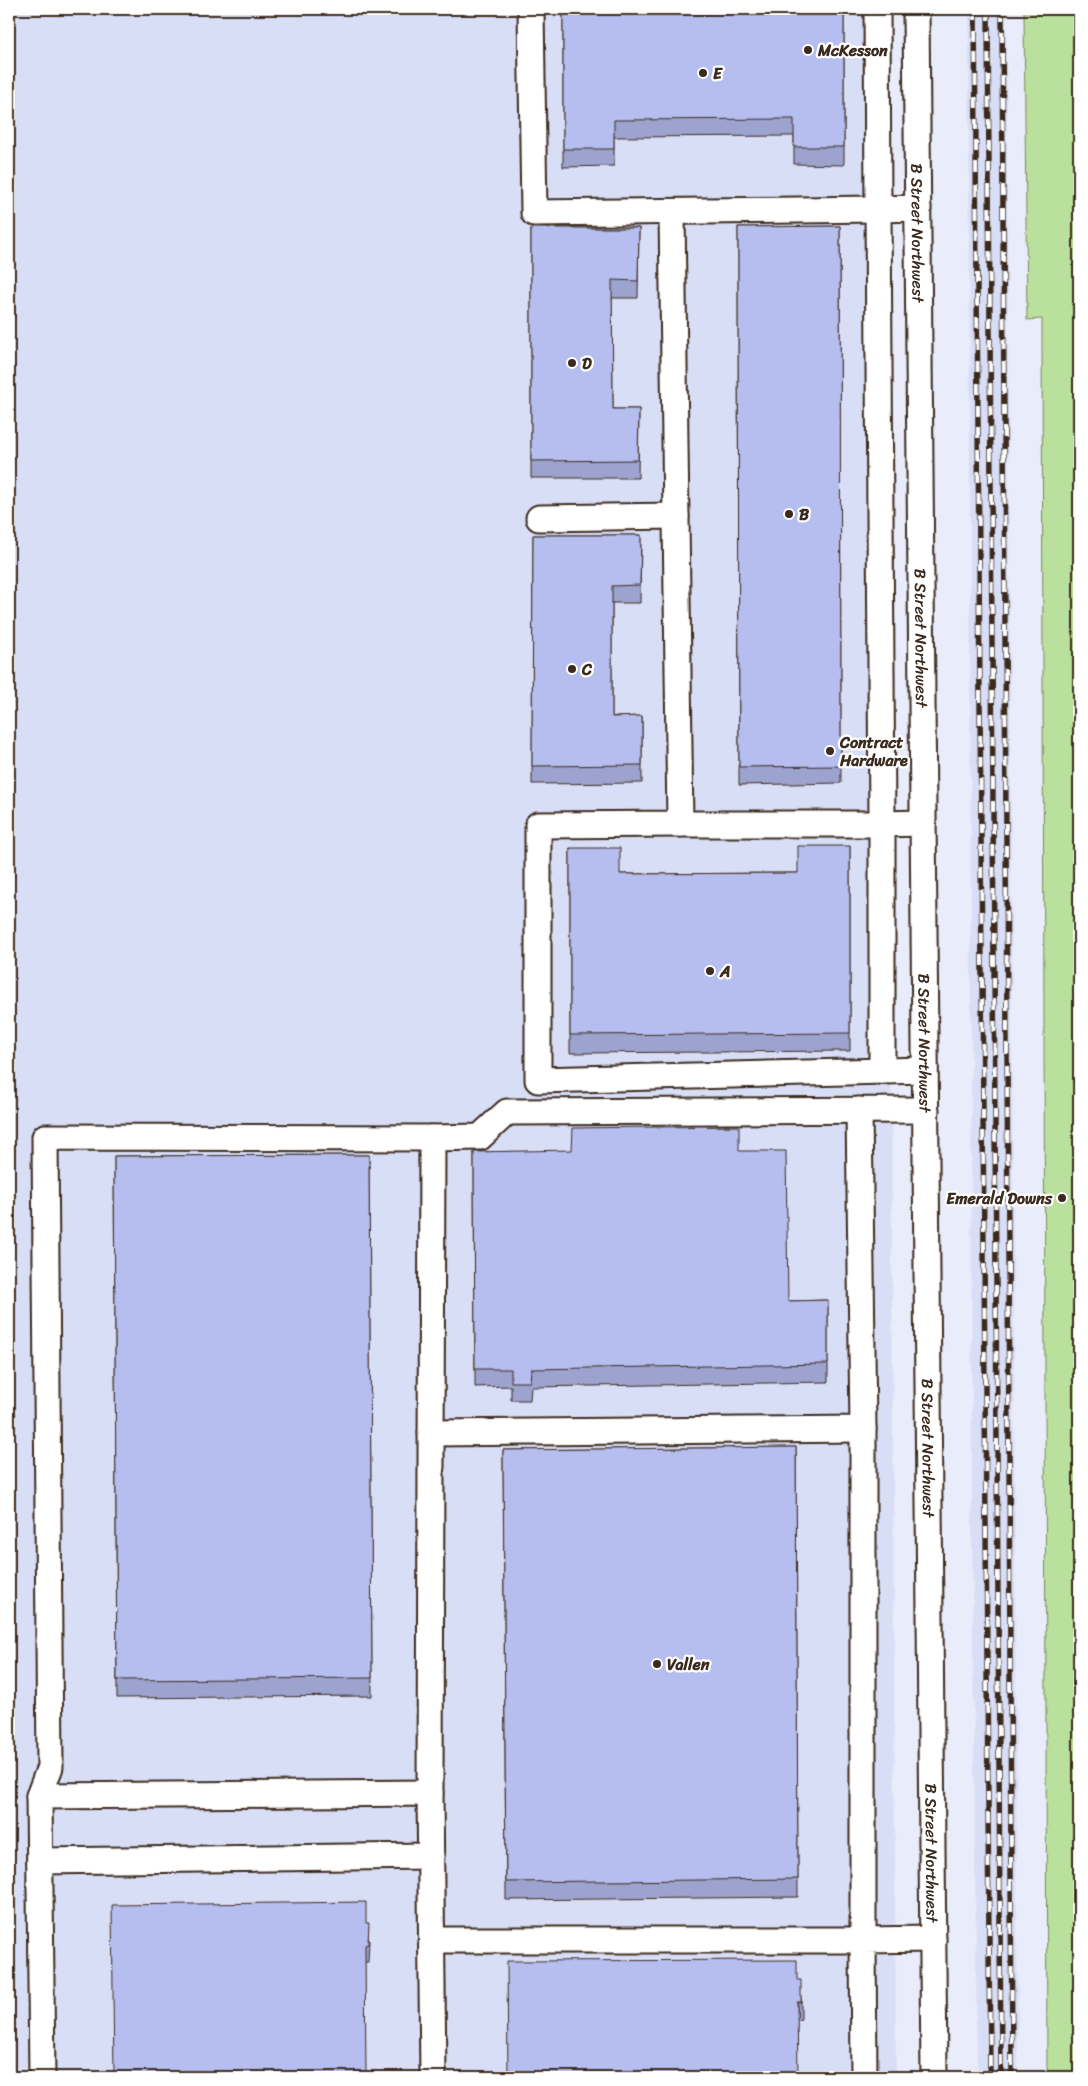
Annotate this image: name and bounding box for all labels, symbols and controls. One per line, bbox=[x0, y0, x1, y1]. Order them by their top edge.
place label: McKesson bbox=[817, 36, 888, 65]
marker: McKesson bbox=[802, 44, 814, 56]
place label: E bbox=[713, 59, 723, 88]
marker: E bbox=[697, 67, 709, 79]
street label: B Street Northwest bbox=[903, 163, 933, 303]
place label: D bbox=[582, 349, 592, 378]
marker: D bbox=[566, 357, 578, 369]
place label: B bbox=[799, 500, 810, 529]
marker: B bbox=[783, 508, 795, 520]
street label: B Street Northwest bbox=[906, 568, 937, 708]
place label: C bbox=[581, 655, 593, 684]
marker: C bbox=[566, 663, 578, 675]
place label: Contract Hardware bbox=[839, 728, 908, 775]
marker: Contract Hardware bbox=[824, 745, 836, 757]
place label: A bbox=[719, 957, 731, 986]
marker: A bbox=[704, 965, 716, 977]
street label: B Street Northwest bbox=[910, 973, 940, 1113]
place label: Emerald Downs bbox=[946, 1184, 1053, 1213]
marker: Emerald Downs bbox=[1056, 1192, 1068, 1204]
street label: B Street Northwest bbox=[913, 1378, 944, 1518]
place label: Vallen bbox=[667, 1650, 710, 1679]
marker: Vallen bbox=[651, 1658, 663, 1670]
street label: B Street Northwest bbox=[917, 1783, 947, 1923]

